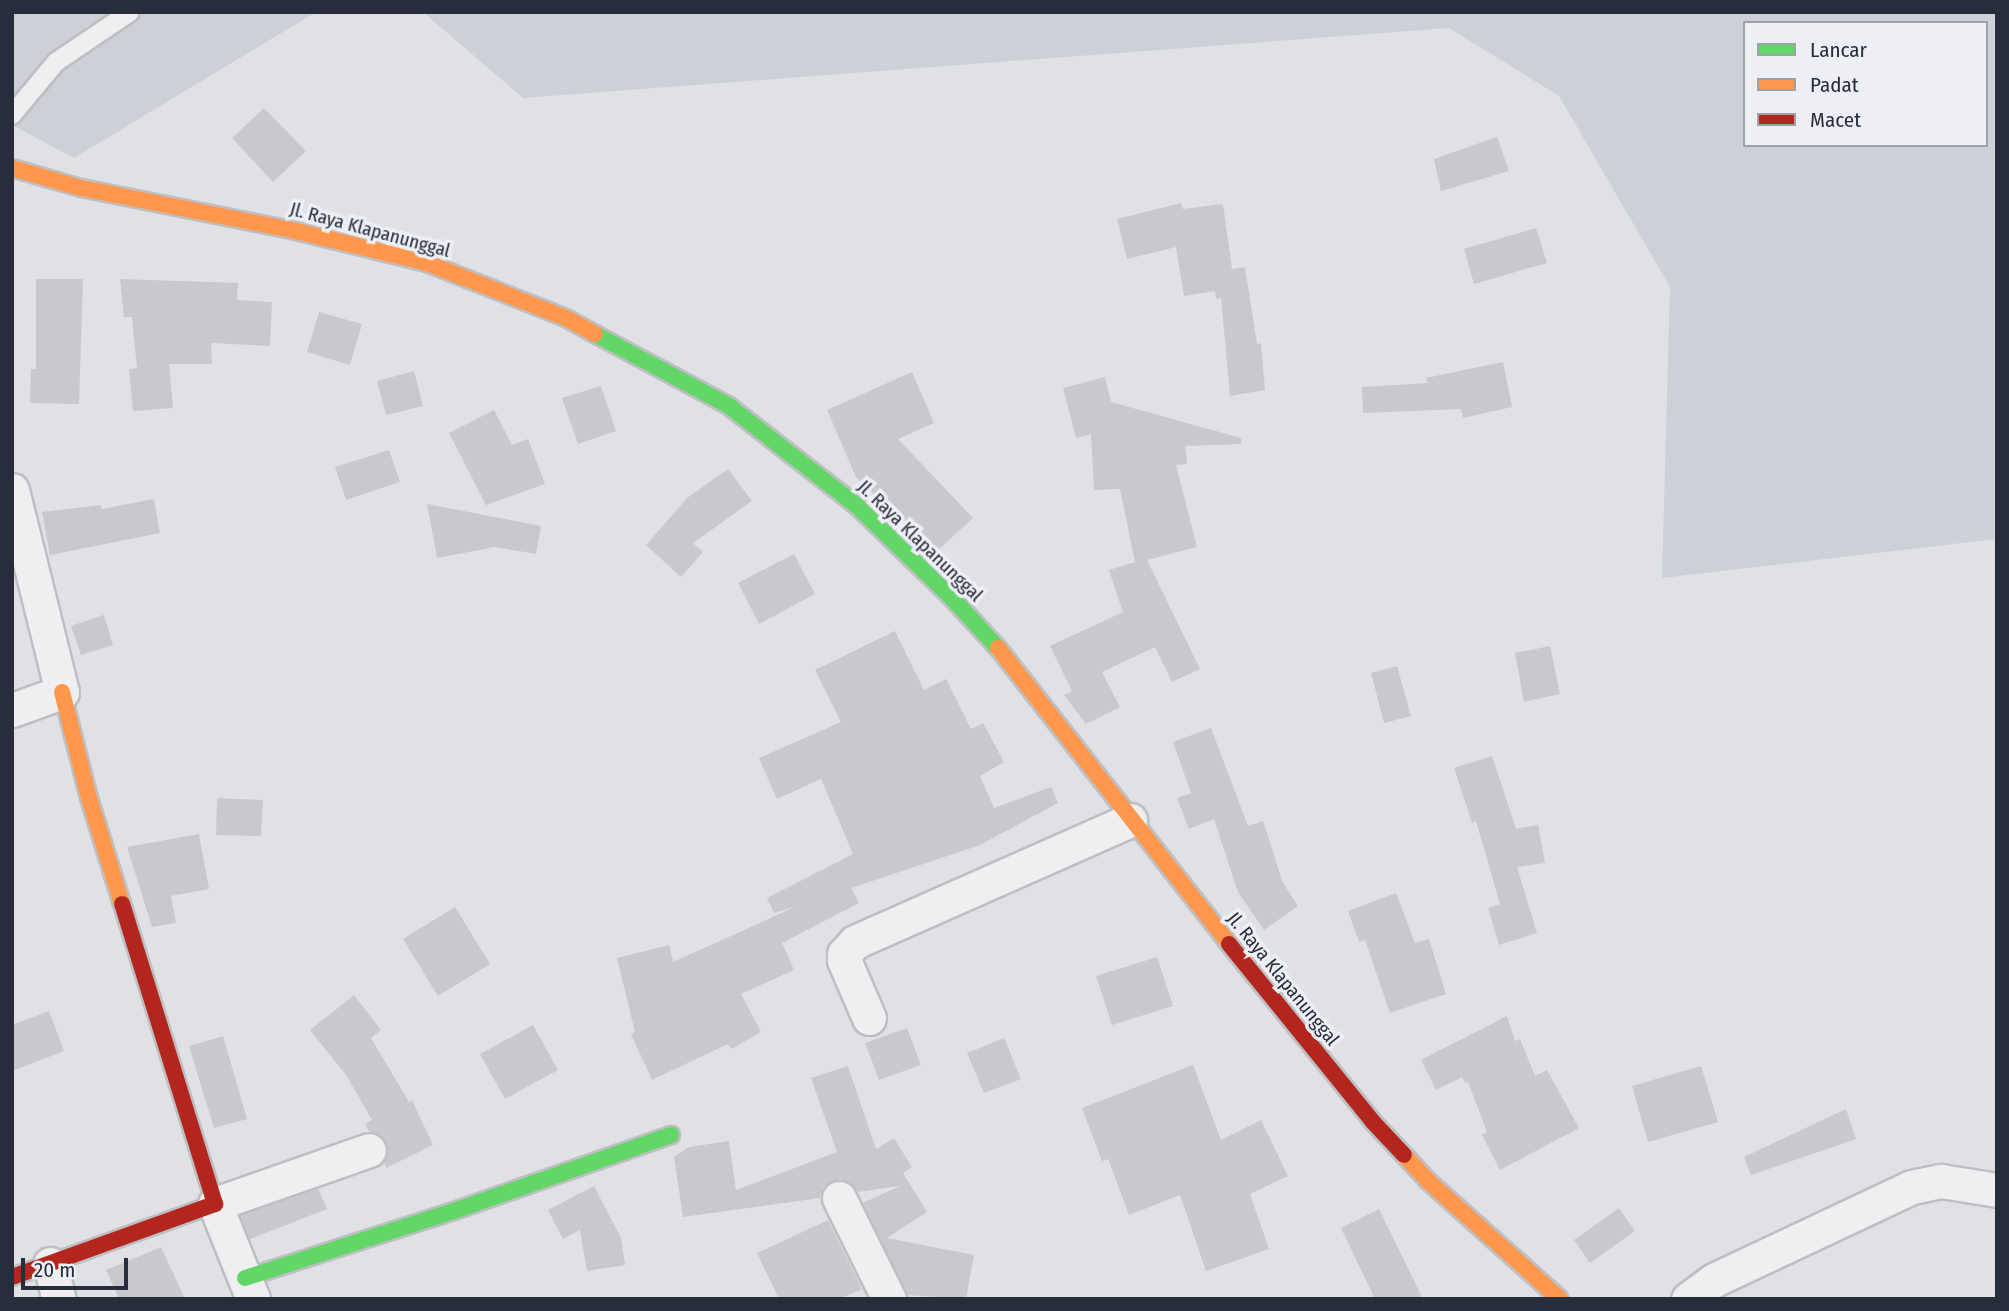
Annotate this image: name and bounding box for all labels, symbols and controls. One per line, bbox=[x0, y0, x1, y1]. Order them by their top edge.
legend bbox=[1743, 21, 1988, 147]
text: Lancar bbox=[1810, 37, 1867, 63]
text: Padat bbox=[1810, 72, 1859, 98]
text: Macet bbox=[1810, 107, 1861, 133]
street label: Jl. Raya Klapanunggal bbox=[287, 198, 453, 262]
street label: Jl. Raya Klapanunggal bbox=[853, 475, 987, 607]
street label: Jl. Raya Klapanunggal bbox=[1222, 908, 1344, 1050]
scale bar bbox=[24, 1244, 131, 1288]
text: 20 m bbox=[34, 1257, 75, 1283]

